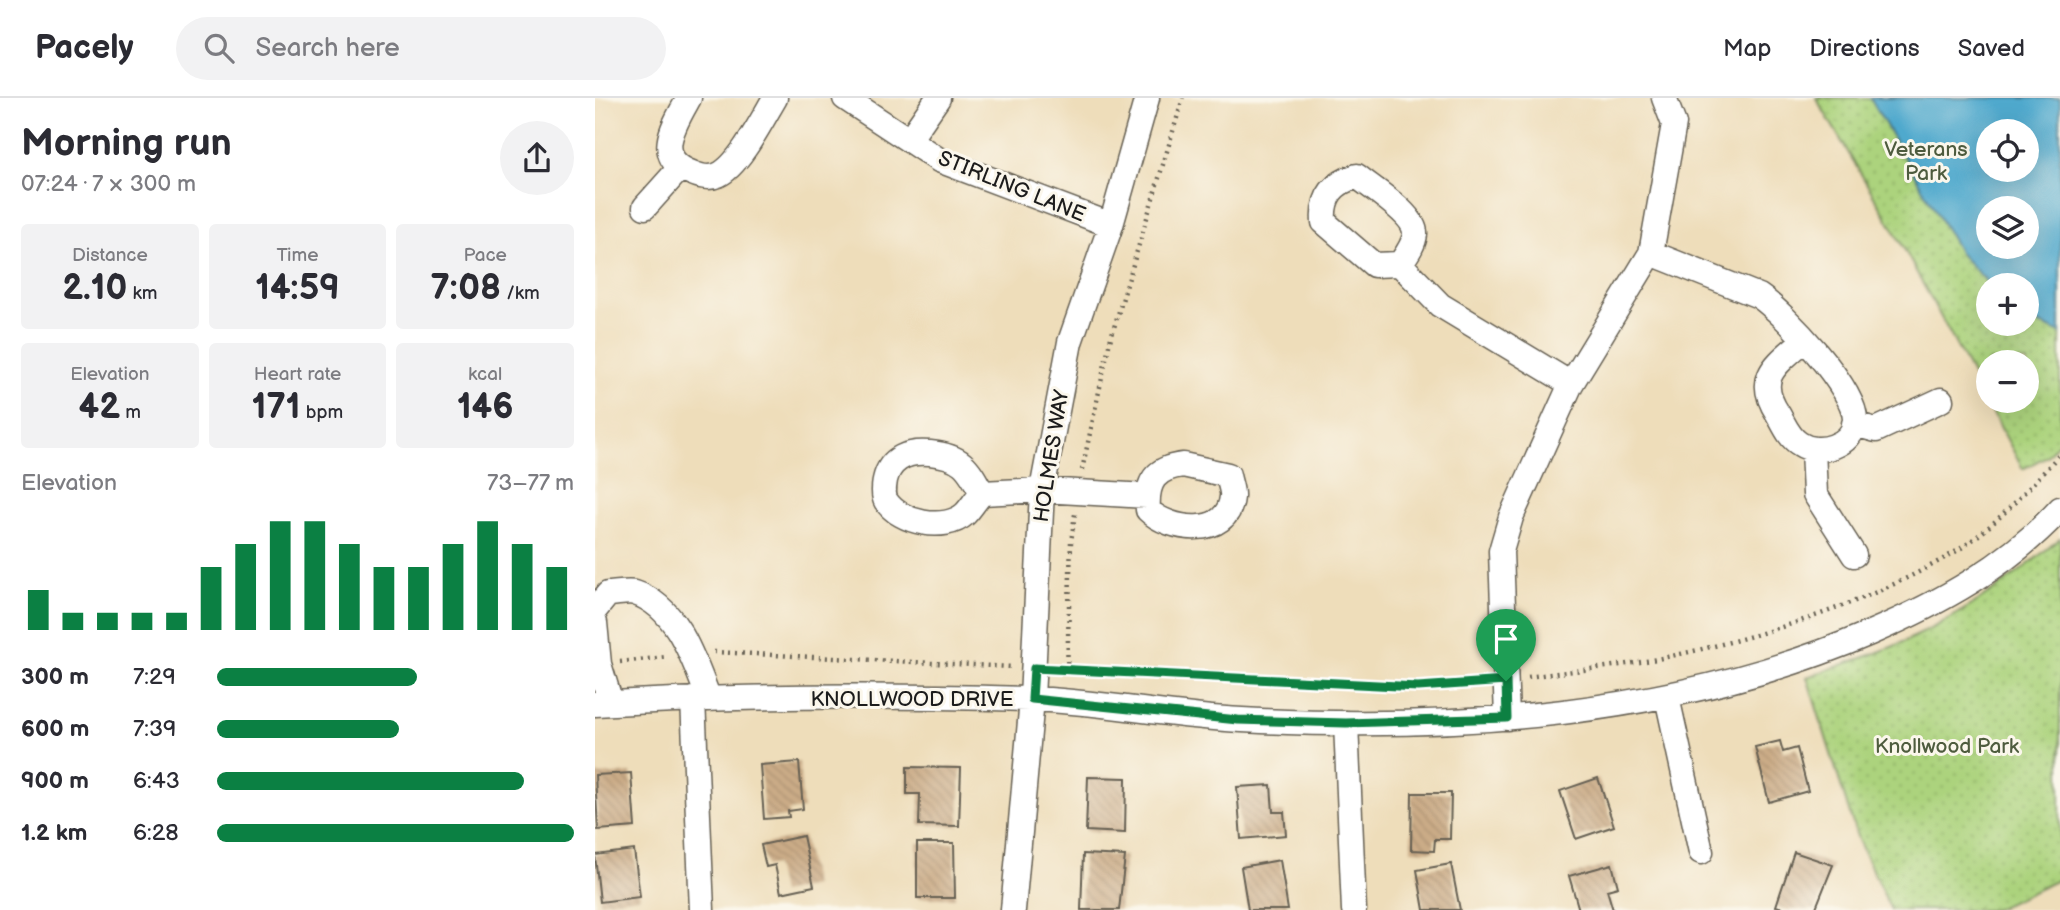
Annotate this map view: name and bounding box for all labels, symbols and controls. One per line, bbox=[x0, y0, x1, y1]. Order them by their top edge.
search box bbox=[176, 17, 666, 80]
text: Pacely bbox=[35, 28, 134, 68]
icon: search bbox=[200, 29, 238, 67]
text: Search here bbox=[256, 33, 400, 64]
text: Map bbox=[1723, 34, 1771, 63]
text: Directions bbox=[1809, 34, 1920, 63]
text: Saved bbox=[1958, 34, 2025, 63]
map controls bbox=[1976, 119, 2039, 413]
button: locate bbox=[1976, 119, 2039, 182]
text: Morning run bbox=[21, 121, 232, 166]
button: share bbox=[500, 121, 574, 195]
park label: Veterans Park bbox=[1884, 137, 1968, 186]
street label: STIRLING LANE bbox=[934, 146, 1089, 227]
text: 07:24 · 7 × 300 m bbox=[21, 170, 196, 198]
button: layers bbox=[1976, 196, 2039, 259]
text: Distance bbox=[72, 244, 148, 267]
text: Time bbox=[276, 244, 319, 267]
text: Pace bbox=[464, 244, 507, 267]
text: 2.10 bbox=[62, 267, 127, 310]
text: 14:59 bbox=[255, 267, 340, 310]
text: 7:08 bbox=[431, 267, 501, 310]
button: + bbox=[1976, 273, 2039, 336]
text: km bbox=[127, 282, 158, 305]
text: /km bbox=[501, 282, 540, 305]
button: − bbox=[1976, 350, 2039, 413]
text: Elevation bbox=[70, 363, 149, 386]
text: Heart rate bbox=[254, 363, 341, 386]
text: kcal bbox=[468, 363, 502, 386]
text: 42 bbox=[79, 386, 120, 429]
text: 171 bbox=[252, 386, 301, 429]
text: 146 bbox=[457, 386, 513, 429]
street label: HOLMES WAY bbox=[1029, 387, 1074, 524]
text: m bbox=[120, 401, 141, 424]
text: bpm bbox=[301, 401, 343, 424]
text: Elevation bbox=[21, 469, 117, 497]
text: 73–77 m bbox=[487, 469, 574, 497]
pin bbox=[1476, 609, 1536, 681]
icon: arrive bbox=[1487, 620, 1525, 658]
text: 300 m bbox=[21, 663, 89, 691]
text: 7:29 bbox=[133, 663, 176, 691]
street label: KNOLLWOOD DRIVE bbox=[810, 687, 1014, 712]
text: 600 m bbox=[21, 715, 89, 743]
text: 7:39 bbox=[133, 715, 176, 743]
park label: Knollwood Park bbox=[1875, 734, 2020, 759]
text: 900 m bbox=[21, 767, 89, 795]
text: 6:43 bbox=[133, 767, 180, 795]
text: 1.2 km bbox=[21, 819, 87, 847]
text: 6:28 bbox=[133, 819, 179, 847]

